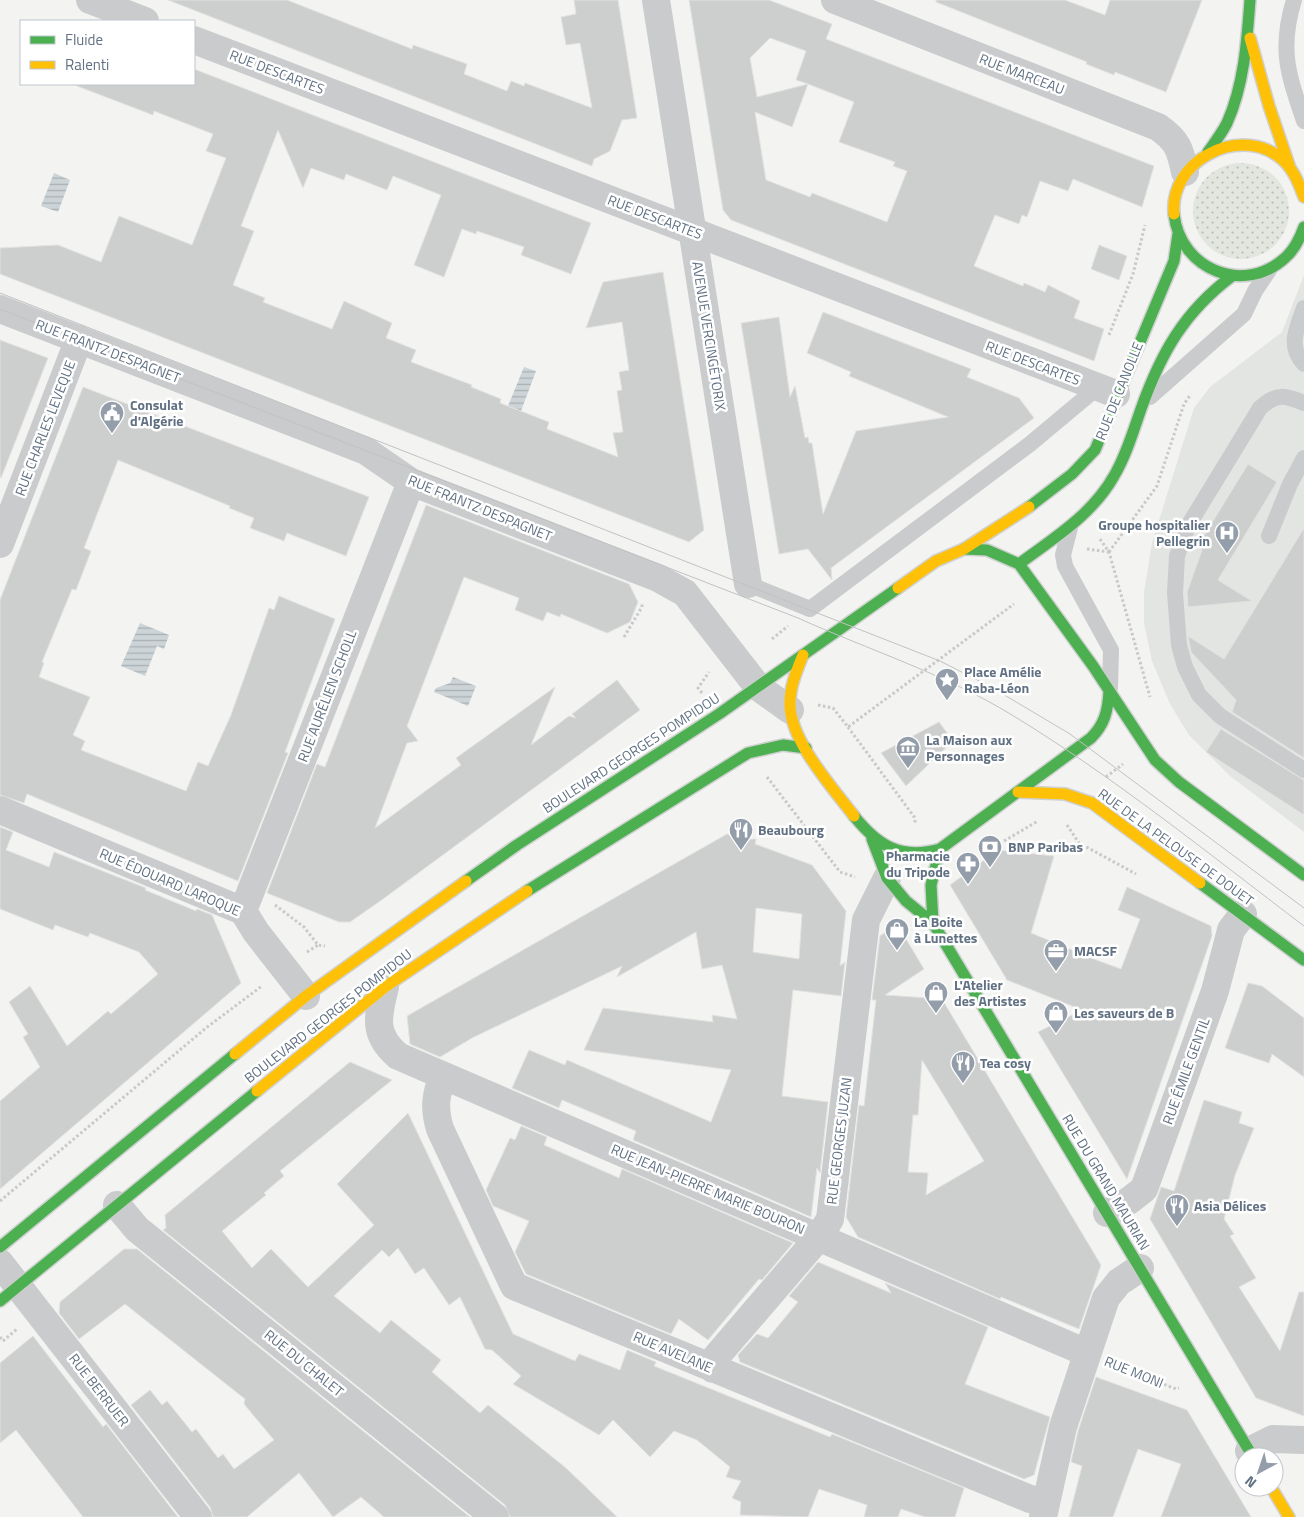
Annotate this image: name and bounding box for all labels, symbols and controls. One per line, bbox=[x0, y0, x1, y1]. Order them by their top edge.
legend bbox=[20, 20, 195, 85]
text: Fluide bbox=[65, 28, 103, 51]
street label: RUE DESCARTES bbox=[227, 44, 328, 99]
street label: RUE MARCEAU bbox=[976, 48, 1068, 99]
text: Ralenti bbox=[65, 53, 109, 76]
street label: RUE DESCARTES bbox=[605, 189, 706, 244]
street label: AVENUE VERCINGÉTORIX bbox=[687, 260, 732, 412]
street label: RUE FRANTZ DESPAGNET bbox=[33, 313, 184, 388]
street label: RUE DESCARTES bbox=[983, 335, 1084, 390]
street label: RUE DE CANOLLE bbox=[1089, 338, 1148, 443]
street label: RUE CHARLES LEVEQUE bbox=[9, 357, 80, 499]
place label: Consulat d'Algérie bbox=[130, 394, 183, 431]
public building icon: Consulat d'Algérie bbox=[99, 400, 125, 434]
street label: RUE FRANTZ DESPAGNET bbox=[405, 469, 556, 546]
place label: Groupe hospitalier Pellegrin bbox=[1098, 514, 1210, 551]
hospital icon: Groupe hospitalier Pellegrin bbox=[1214, 520, 1240, 554]
street label: RUE AURÉLIEN SCHOLL bbox=[292, 627, 361, 765]
place label: Place Amélie Raba-Léon bbox=[964, 661, 1041, 698]
place icon: Place Amélie Raba-Léon bbox=[934, 667, 960, 701]
street label: BOULEVARD GEORGES POMPIDOU bbox=[538, 687, 724, 818]
place label: La Maison aux Personnages bbox=[926, 729, 1012, 766]
museum icon: La Maison aux Personnages bbox=[895, 735, 921, 769]
street label: RUE DE LA PELOUSE DE DOUET bbox=[1094, 783, 1259, 911]
restaurant icon: Beaubourg bbox=[728, 817, 754, 851]
place label: Beaubourg bbox=[758, 819, 825, 840]
bank icon: BNP Paribas bbox=[977, 834, 1003, 868]
place label: BNP Paribas bbox=[1008, 836, 1083, 857]
street label: RUE ÉDOUARD LAROQUE bbox=[96, 842, 244, 921]
place label: Pharmacie du Tripode bbox=[886, 845, 950, 882]
pharmacy icon: Pharmacie du Tripode bbox=[955, 851, 981, 885]
place label: La Boite à Lunettes bbox=[914, 911, 978, 948]
shop icon: La Boite à Lunettes bbox=[884, 917, 910, 951]
office icon: MACSF bbox=[1043, 938, 1069, 972]
place label: MACSF bbox=[1074, 940, 1118, 961]
street label: BOULEVARD GEORGES POMPIDOU bbox=[239, 943, 416, 1088]
place label: L'Atelier des Artistes bbox=[954, 974, 1027, 1011]
shop icon: L'Atelier des Artistes bbox=[923, 980, 949, 1014]
shop icon: Les saveurs de B bbox=[1043, 1000, 1069, 1034]
place label: Les saveurs de B bbox=[1074, 1002, 1174, 1023]
street label: RUE ÉMILE GENTIL bbox=[1156, 1014, 1215, 1127]
restaurant icon: Tea cosy bbox=[950, 1050, 976, 1084]
place label: Tea cosy bbox=[980, 1052, 1031, 1073]
street label: RUE GEORGES JUZAN bbox=[820, 1076, 857, 1206]
street label: RUE DU GRAND MAURIAN bbox=[1057, 1110, 1155, 1254]
street label: RUE JEAN-PIERRE MARIE BOURON bbox=[608, 1138, 808, 1239]
restaurant icon: Asia Délices bbox=[1164, 1193, 1190, 1227]
place label: Asia Délices bbox=[1194, 1195, 1267, 1216]
street label: RUE DU CHALET bbox=[260, 1324, 349, 1402]
street label: RUE AVELANE bbox=[630, 1325, 716, 1378]
street label: RUE BERRUER bbox=[64, 1349, 135, 1431]
street label: RUE MONI bbox=[1101, 1350, 1167, 1393]
north arrow bbox=[1234, 1447, 1284, 1497]
text: N bbox=[1240, 1471, 1261, 1494]

